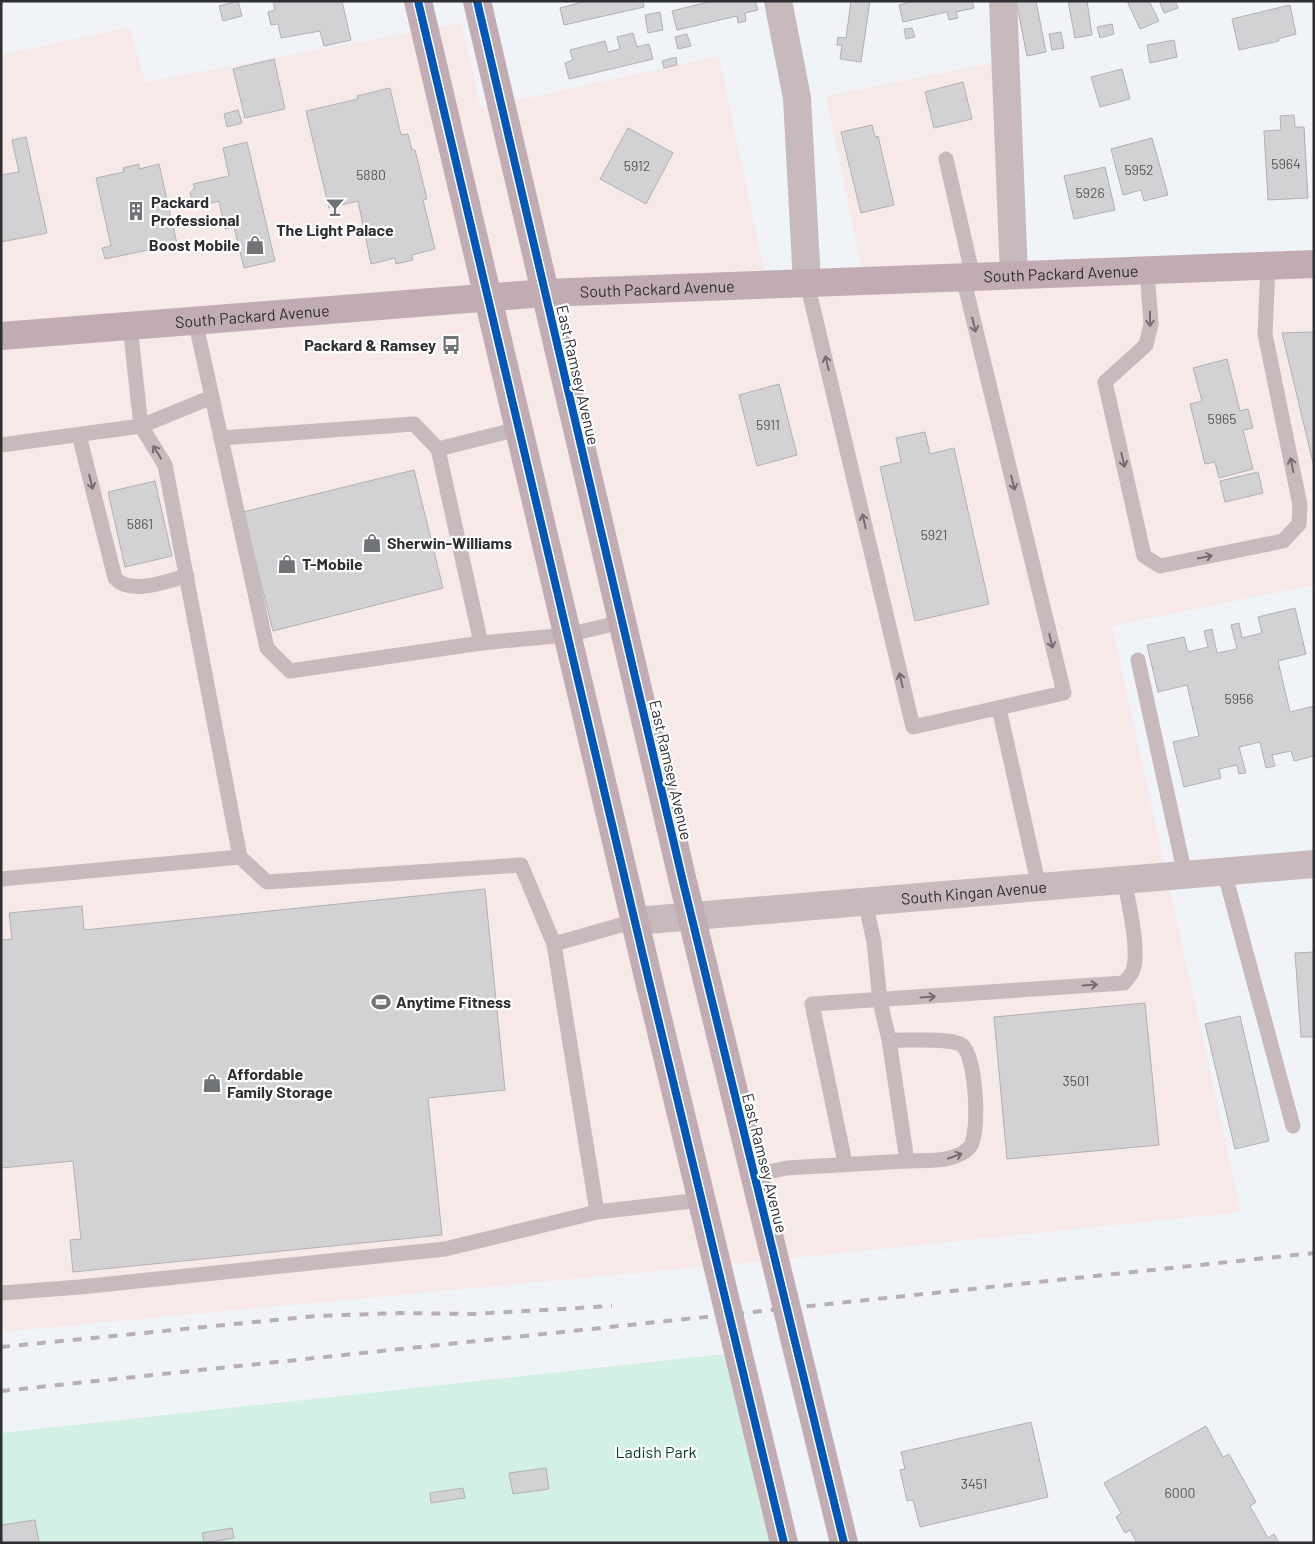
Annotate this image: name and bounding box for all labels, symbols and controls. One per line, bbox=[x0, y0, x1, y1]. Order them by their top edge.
house number: 5964 bbox=[1271, 155, 1301, 172]
house number: 5912 bbox=[624, 157, 650, 174]
house number: 5952 bbox=[1124, 161, 1154, 178]
house number: 5880 bbox=[356, 166, 386, 183]
house number: 5926 bbox=[1075, 184, 1105, 201]
place label: Packard Professional bbox=[151, 192, 240, 229]
bar icon: The Light Palace bbox=[324, 196, 346, 218]
building icon: Packard Professional bbox=[125, 200, 147, 222]
place label: The Light Palace bbox=[276, 220, 394, 239]
shop icon: Boost Mobile bbox=[244, 234, 266, 256]
place label: Boost Mobile bbox=[149, 235, 240, 254]
street label: South Packard Avenue bbox=[983, 261, 1139, 285]
street label: South Packard Avenue bbox=[579, 276, 735, 301]
street label: South Packard Avenue bbox=[174, 300, 330, 331]
street label: East Ramsey Avenue bbox=[553, 303, 604, 447]
one-way arrow bbox=[1145, 310, 1155, 327]
one-way arrow bbox=[970, 316, 979, 332]
bus stop icon: Packard & Ramsey bbox=[440, 334, 462, 356]
place label: Packard & Ramsey bbox=[304, 335, 436, 354]
one-way arrow bbox=[822, 356, 831, 372]
house number: 5965 bbox=[1208, 410, 1236, 427]
house number: 5911 bbox=[756, 416, 780, 433]
one-way arrow bbox=[151, 446, 161, 460]
one-way arrow bbox=[1119, 452, 1128, 468]
one-way arrow bbox=[1286, 457, 1296, 473]
one-way arrow bbox=[86, 474, 96, 490]
one-way arrow bbox=[1009, 474, 1018, 490]
one-way arrow bbox=[859, 514, 868, 530]
house number: 5861 bbox=[127, 515, 153, 532]
house number: 5921 bbox=[921, 526, 947, 543]
shop icon: Sherwin-Williams bbox=[361, 532, 383, 554]
place label: Sherwin-Williams bbox=[387, 533, 512, 552]
one-way arrow bbox=[1196, 552, 1212, 561]
shop icon: T-Mobile bbox=[276, 553, 298, 575]
place label: T-Mobile bbox=[302, 554, 363, 573]
one-way arrow bbox=[1047, 632, 1056, 648]
one-way arrow bbox=[896, 672, 906, 688]
house number: 5956 bbox=[1225, 690, 1253, 707]
street label: East Ramsey Avenue bbox=[646, 698, 697, 842]
street label: South Kingan Avenue bbox=[900, 876, 1047, 908]
one-way arrow bbox=[1082, 981, 1098, 990]
sports icon: Anytime Fitness bbox=[370, 991, 392, 1013]
place label: Anytime Fitness bbox=[396, 992, 511, 1011]
one-way arrow bbox=[920, 992, 936, 1002]
place label: Affordable Family Storage bbox=[227, 1064, 333, 1101]
shop icon: Affordable Family Storage bbox=[201, 1072, 223, 1094]
house number: 3501 bbox=[1063, 1072, 1089, 1089]
street label: East Ramsey Avenue bbox=[739, 1091, 792, 1235]
one-way arrow bbox=[947, 1151, 963, 1160]
park label: Ladish Park bbox=[615, 1442, 697, 1461]
house number: 3451 bbox=[961, 1475, 987, 1492]
house number: 6000 bbox=[1165, 1484, 1195, 1501]

